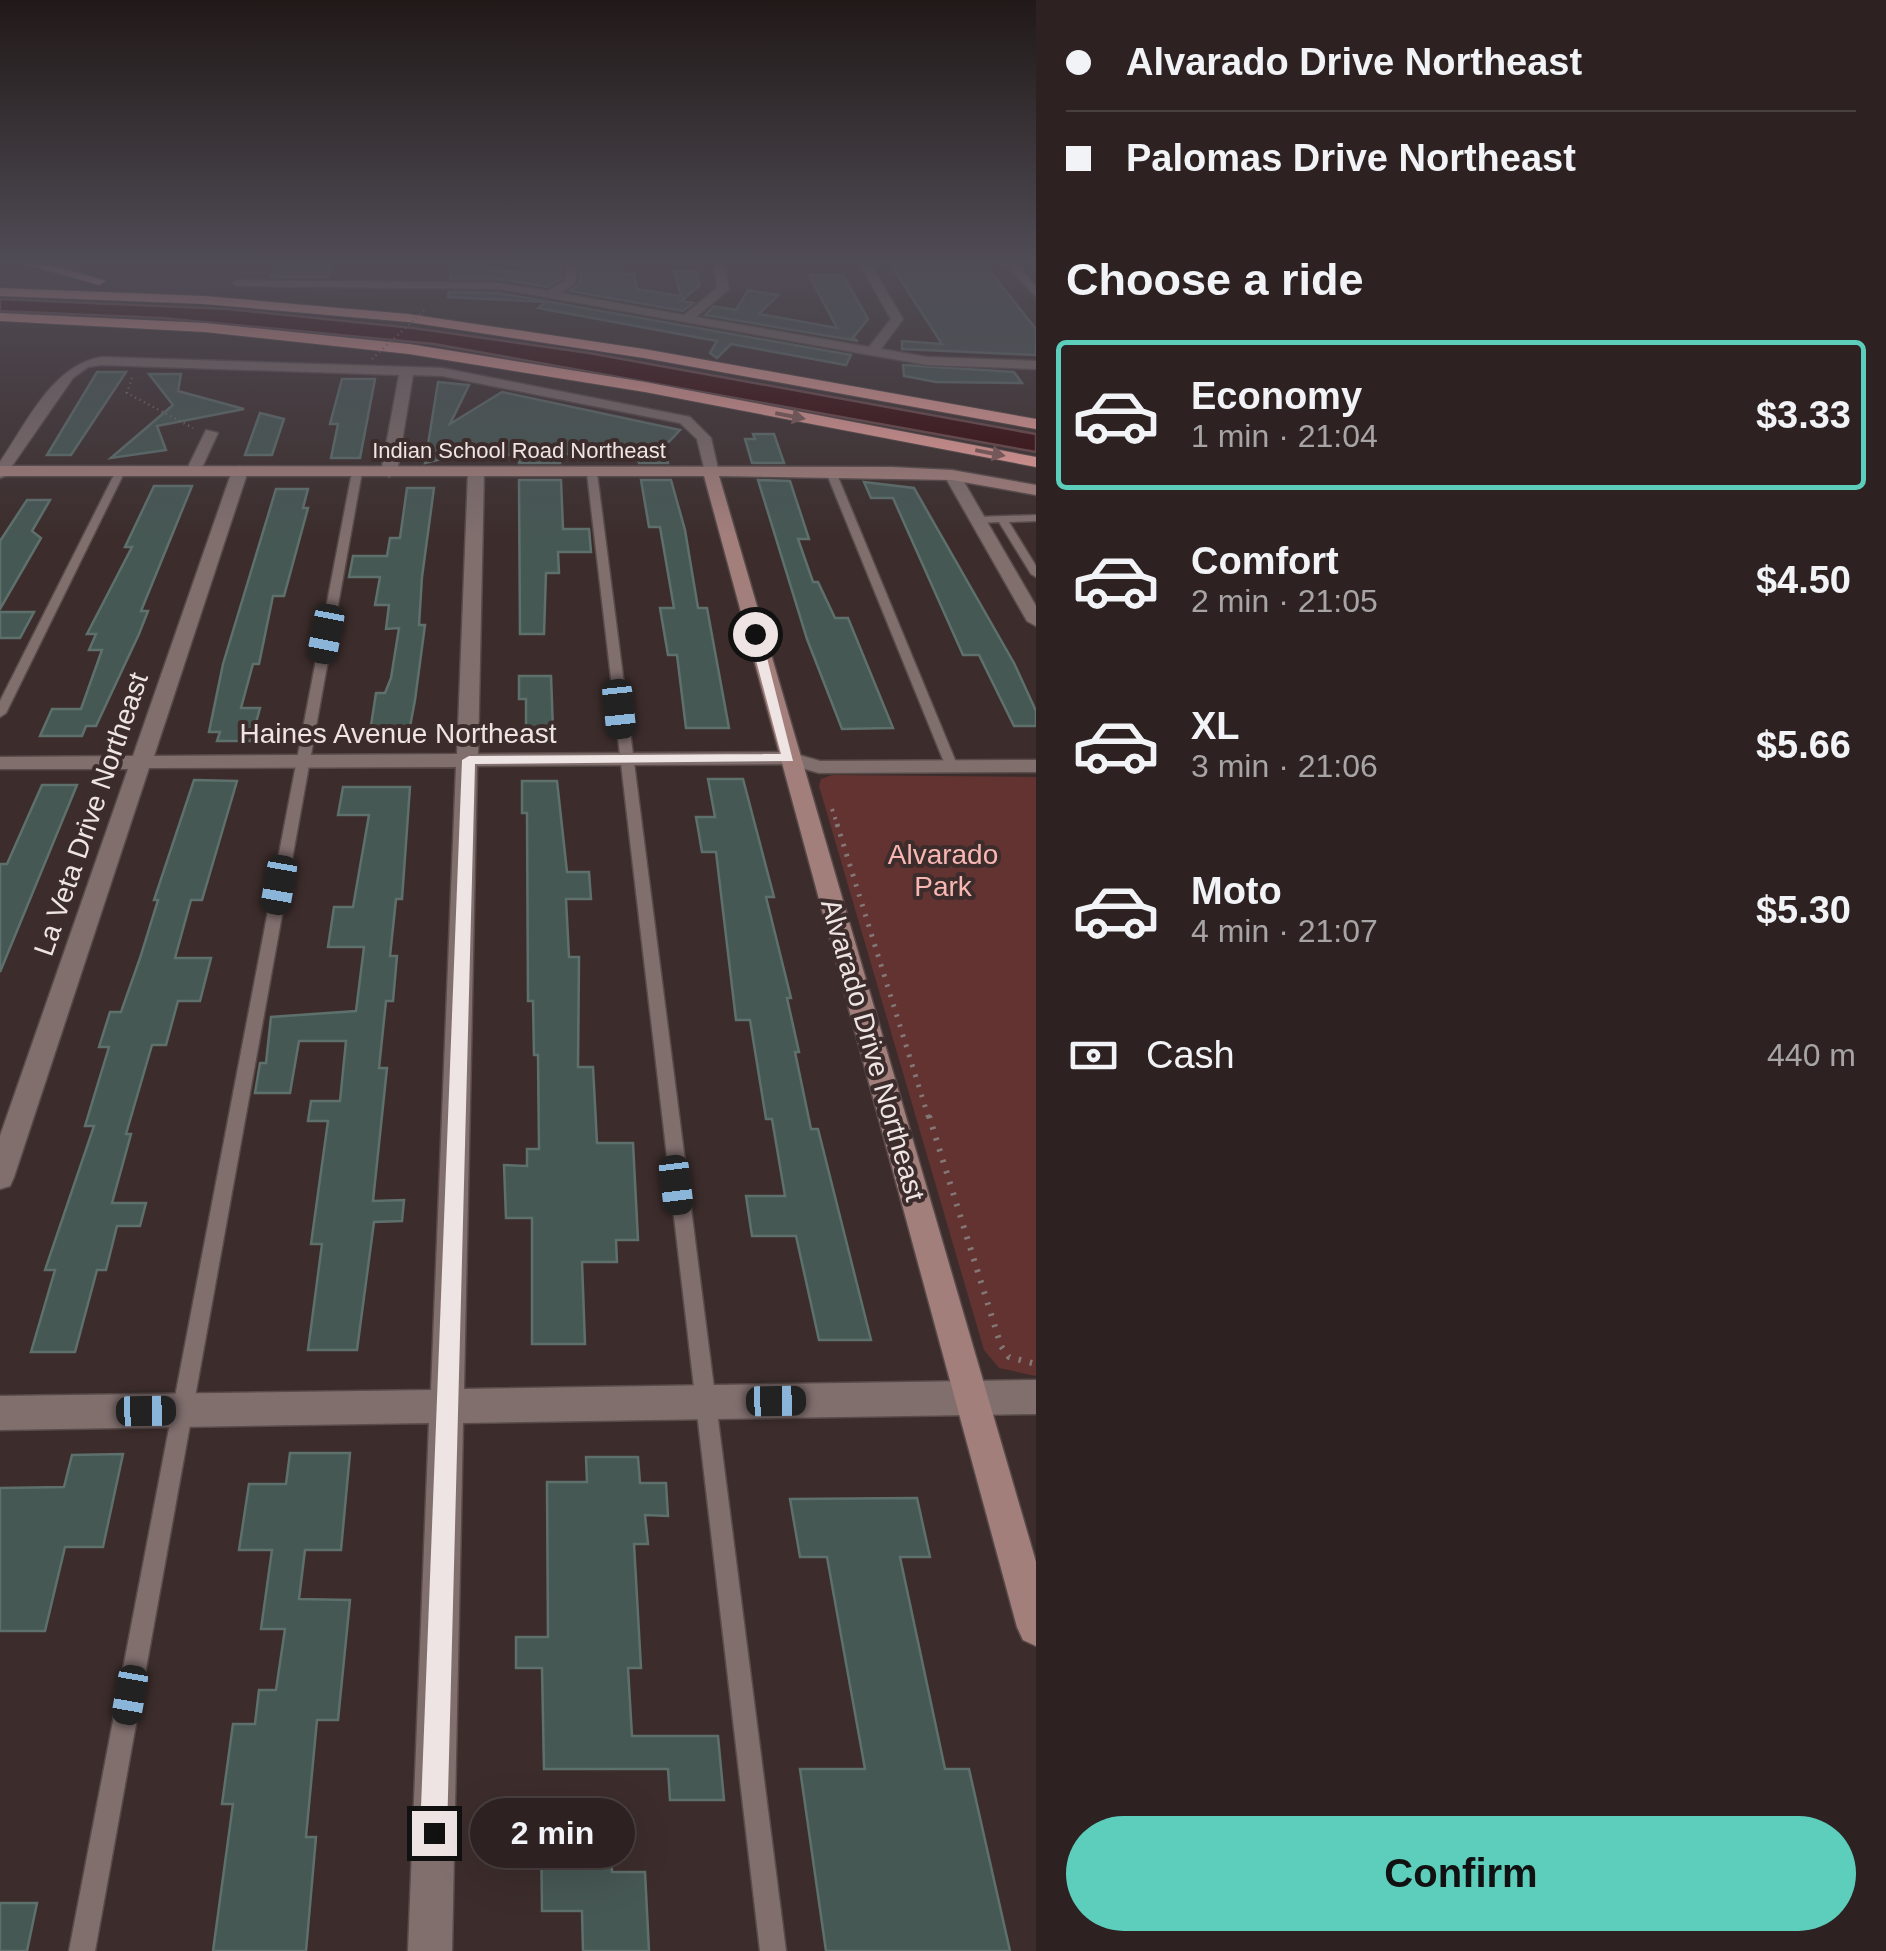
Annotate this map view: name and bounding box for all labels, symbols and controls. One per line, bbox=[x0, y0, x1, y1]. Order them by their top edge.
text: Alvarado Drive Northeast bbox=[1126, 41, 1582, 83]
text: Palomas Drive Northeast bbox=[1126, 137, 1576, 179]
text: Choose a ride bbox=[1066, 254, 1364, 305]
icon: car bbox=[1071, 370, 1161, 460]
text: Economy bbox=[1191, 375, 1362, 417]
text: $3.33 bbox=[1756, 394, 1851, 436]
one-way arrow bbox=[775, 408, 806, 424]
text: 1 min · 21:04 bbox=[1191, 418, 1378, 454]
street label: Indian School Road Northeast bbox=[372, 438, 666, 463]
one-way arrow bbox=[975, 446, 1006, 462]
icon: car bbox=[1071, 535, 1161, 625]
text: Comfort bbox=[1191, 540, 1339, 582]
text: $4.50 bbox=[1756, 559, 1851, 601]
text: 2 min · 21:05 bbox=[1191, 583, 1378, 619]
car bbox=[306, 602, 346, 666]
route start bbox=[733, 612, 778, 657]
street label: La Veta Drive Northeast bbox=[28, 668, 154, 960]
car bbox=[601, 678, 637, 740]
icon: car bbox=[1071, 700, 1161, 790]
text: XL bbox=[1191, 705, 1240, 747]
street label: Haines Avenue Northeast bbox=[239, 718, 557, 749]
text: $5.66 bbox=[1756, 724, 1851, 766]
text: 3 min · 21:06 bbox=[1191, 748, 1378, 784]
park label: Alvarado Park bbox=[888, 839, 998, 902]
car bbox=[259, 853, 299, 917]
icon: car bbox=[1071, 865, 1161, 955]
text: Moto bbox=[1191, 870, 1282, 912]
text: $5.30 bbox=[1756, 889, 1851, 931]
street label: Alvarado Drive Northeast bbox=[815, 895, 931, 1205]
text: 4 min · 21:07 bbox=[1191, 913, 1378, 949]
icon: cash bbox=[1066, 1028, 1121, 1083]
text: Cash bbox=[1146, 1034, 1235, 1076]
text: 440 m bbox=[1767, 1037, 1856, 1073]
car bbox=[657, 1153, 695, 1217]
car bbox=[746, 1385, 806, 1417]
car bbox=[116, 1395, 176, 1427]
car bbox=[110, 1663, 150, 1727]
callout: 2 min bbox=[469, 1798, 634, 1868]
route end bbox=[412, 1811, 457, 1856]
text: 2 min bbox=[511, 1815, 594, 1851]
button: Confirm bbox=[1066, 1816, 1856, 1931]

